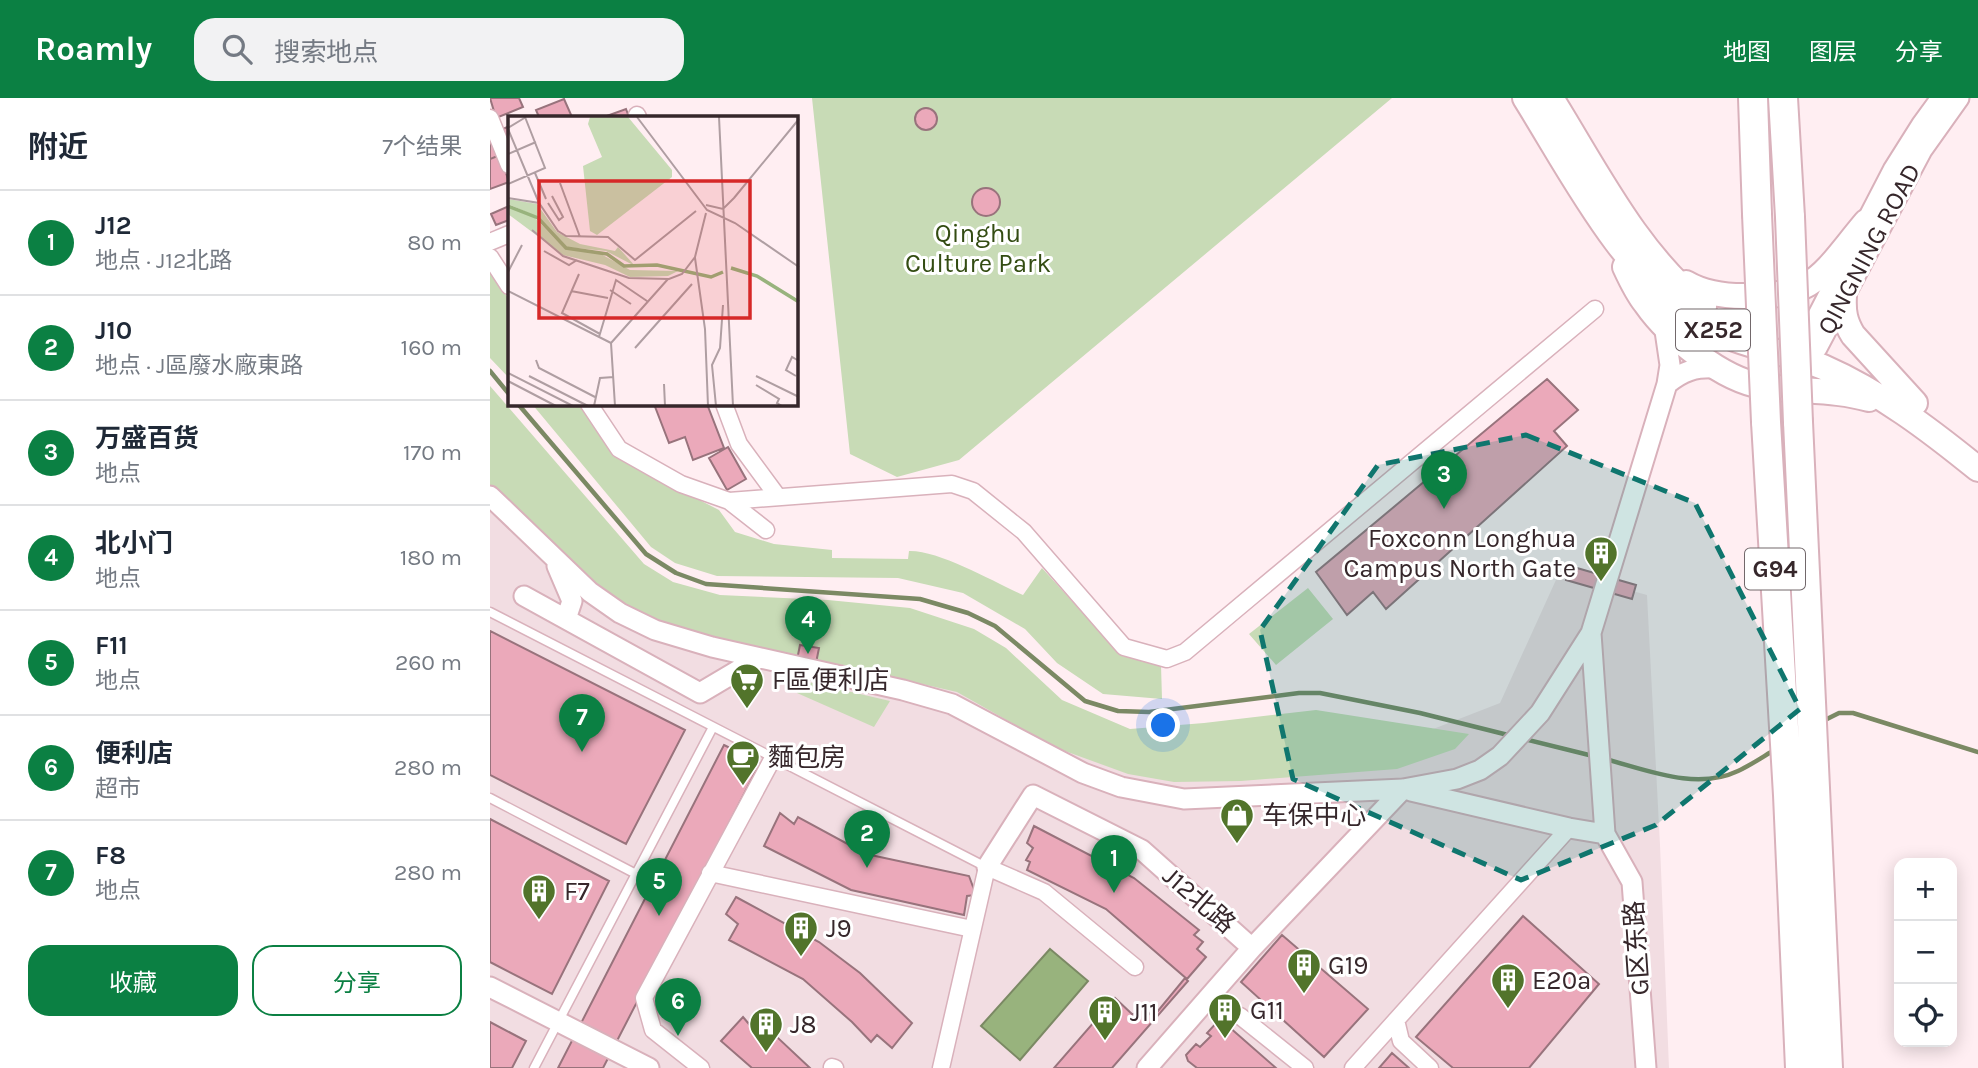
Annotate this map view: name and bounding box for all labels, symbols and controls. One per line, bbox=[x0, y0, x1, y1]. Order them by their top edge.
search box bbox=[194, 18, 684, 81]
text: Roamly bbox=[35, 30, 152, 68]
icon: search bbox=[218, 30, 256, 68]
text: 搜索地点 bbox=[274, 37, 378, 68]
text: 地图 bbox=[1723, 38, 1771, 66]
text: 图层 bbox=[1809, 38, 1857, 66]
text: 分享 bbox=[1895, 38, 1943, 66]
inset map bbox=[508, 116, 798, 406]
text: 附近 bbox=[28, 129, 88, 165]
text: 7个结果 bbox=[382, 133, 462, 160]
street label: QINGNING ROAD bbox=[1811, 158, 1927, 340]
text: J12 bbox=[95, 210, 132, 241]
park label: Qinghu Culture Park bbox=[905, 218, 1051, 279]
text: 1 bbox=[47, 229, 55, 256]
text: 80 m bbox=[407, 229, 462, 256]
text: 地点 · J12北路 bbox=[95, 247, 232, 274]
road number: X252 bbox=[1676, 310, 1750, 351]
text: J10 bbox=[95, 315, 132, 346]
text: 2 bbox=[44, 334, 58, 361]
text: 160 m bbox=[401, 334, 462, 361]
text: 地点 · J區廢水廠東路 bbox=[95, 352, 303, 379]
text: 万盛百货 bbox=[95, 423, 199, 454]
text: 3 bbox=[44, 439, 58, 466]
text: 170 m bbox=[403, 439, 462, 466]
pin: 3 bbox=[1421, 451, 1467, 509]
text: 地点 bbox=[95, 460, 141, 487]
place label: Foxconn Longhua Campus North Gate bbox=[1343, 523, 1576, 584]
text: 北小门 bbox=[95, 528, 173, 559]
building icon: Foxconn Longhua Campus North Gate bbox=[1582, 534, 1620, 583]
text: 4 bbox=[44, 544, 58, 571]
text: 180 m bbox=[400, 544, 462, 571]
road number: G94 bbox=[1745, 548, 1805, 590]
text: 地点 bbox=[95, 565, 141, 592]
pin: 4 bbox=[785, 596, 831, 654]
text: F11 bbox=[95, 630, 128, 661]
text: 5 bbox=[44, 649, 58, 676]
text: 260 m bbox=[395, 649, 462, 676]
supermarket icon: F區便利店 bbox=[728, 661, 766, 710]
place label: F區便利店 bbox=[772, 665, 890, 696]
text: 地点 bbox=[95, 667, 141, 694]
pin: 7 bbox=[559, 694, 605, 752]
your location bbox=[1146, 708, 1180, 742]
text: 便利店 bbox=[95, 738, 173, 769]
cafe icon: 麵包房 bbox=[724, 738, 762, 787]
place label: 麵包房 bbox=[768, 742, 846, 773]
text: 6 bbox=[44, 754, 58, 781]
text: 280 m bbox=[394, 754, 462, 781]
text: 超市 bbox=[95, 775, 141, 802]
shop icon: 车保中心 bbox=[1218, 796, 1256, 845]
place label: 车保中心 bbox=[1262, 800, 1366, 831]
pin: 2 bbox=[844, 810, 890, 868]
pin: 1 bbox=[1091, 835, 1137, 893]
text: F8 bbox=[95, 840, 126, 871]
pin: 5 bbox=[636, 858, 682, 916]
map controls bbox=[1894, 858, 1957, 1047]
button: + bbox=[1894, 858, 1957, 921]
text: 7 bbox=[45, 859, 57, 886]
text: 280 m bbox=[394, 859, 462, 886]
street label: J12北路 bbox=[1156, 860, 1242, 940]
building icon: F7 bbox=[520, 872, 558, 921]
place label: F7 bbox=[564, 876, 590, 907]
text: 地点 bbox=[95, 877, 141, 904]
street label: G区东路 bbox=[1618, 900, 1656, 996]
building icon: J9 bbox=[782, 909, 820, 958]
place label: J9 bbox=[826, 913, 852, 944]
button: − bbox=[1894, 921, 1957, 984]
button: 收藏 bbox=[28, 945, 238, 1016]
button: 分享 bbox=[252, 945, 462, 1016]
building icon: G19 bbox=[1285, 946, 1323, 995]
place label: G19 bbox=[1328, 950, 1368, 981]
building icon: E20a bbox=[1489, 961, 1527, 1010]
place label: E20a bbox=[1532, 965, 1591, 996]
pin: 6 bbox=[655, 978, 701, 1036]
button: locate bbox=[1894, 984, 1957, 1047]
building icon: G11 bbox=[1206, 991, 1244, 1040]
building icon: J11 bbox=[1086, 993, 1124, 1042]
place label: G11 bbox=[1250, 995, 1284, 1026]
place label: J11 bbox=[1130, 997, 1158, 1028]
building icon: J8 bbox=[747, 1005, 785, 1054]
place label: J8 bbox=[790, 1009, 816, 1040]

